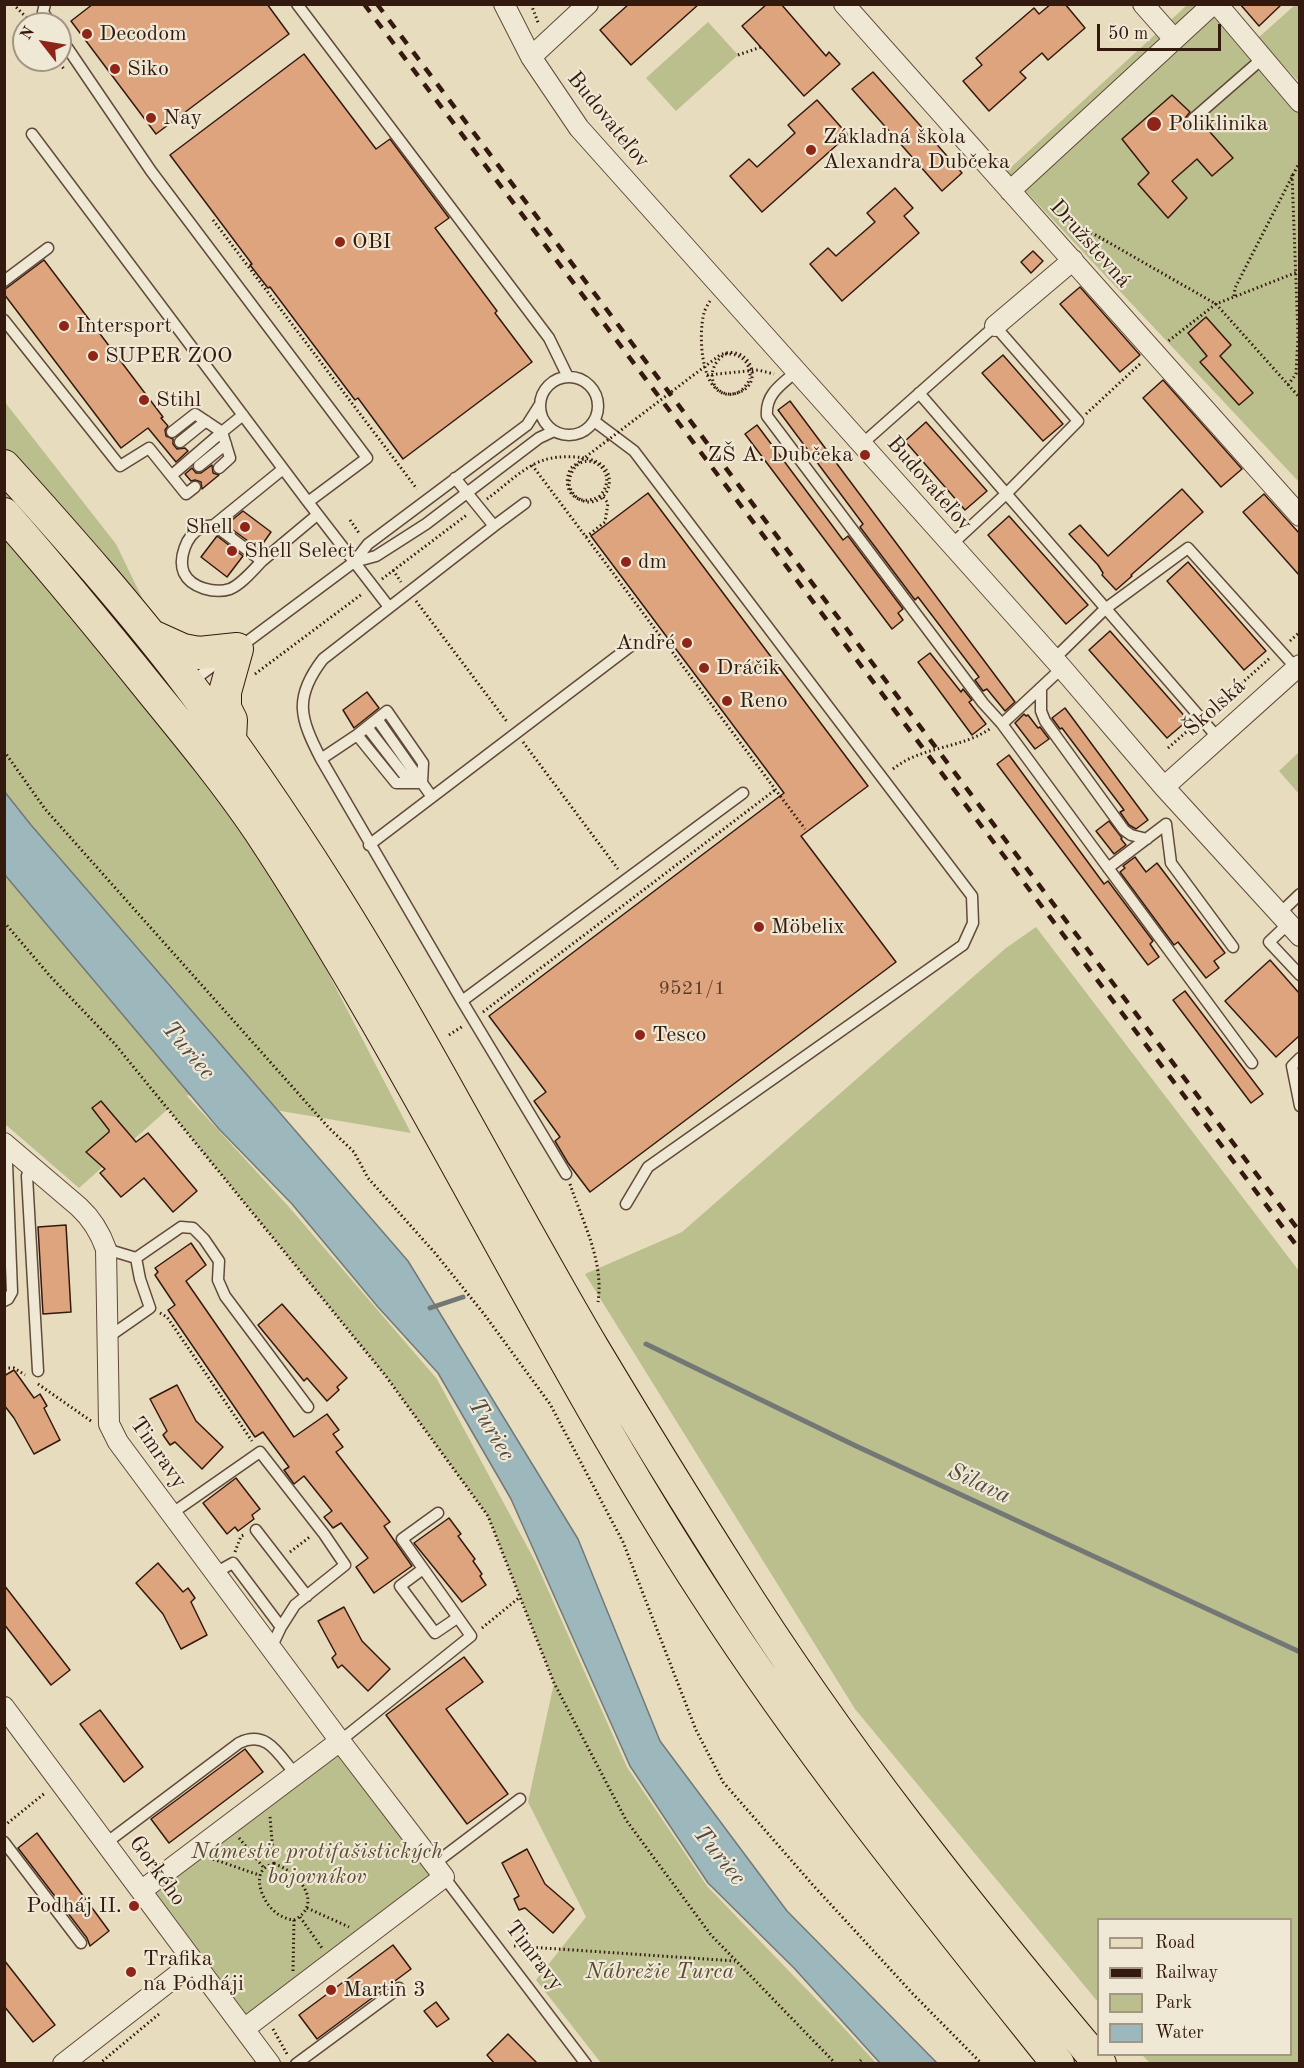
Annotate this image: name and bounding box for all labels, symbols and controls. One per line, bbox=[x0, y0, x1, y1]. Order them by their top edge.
north arrow bbox=[12, 12, 72, 72]
scale bar bbox=[1100, 12, 1224, 50]
place label: Decodom bbox=[99, 21, 187, 47]
text: N bbox=[18, 24, 38, 43]
text: 50 m bbox=[1108, 25, 1148, 43]
marker: Decodom bbox=[80, 27, 94, 41]
place label: Siko bbox=[127, 56, 169, 82]
marker: Siko bbox=[108, 62, 122, 76]
street label: Budovateľov bbox=[561, 66, 655, 174]
place label: Nay bbox=[163, 105, 202, 131]
marker: Nay bbox=[144, 111, 158, 125]
place label: Poliklinika bbox=[1168, 111, 1268, 137]
marker: Poliklinika bbox=[1145, 115, 1163, 133]
place label: Základná škola Alexandra Dubčeka bbox=[823, 124, 1010, 176]
marker: Základná škola Alexandra Dubčeka bbox=[804, 143, 818, 157]
street label: Družstevná bbox=[1044, 195, 1136, 293]
place label: OBI bbox=[352, 229, 391, 255]
marker: OBI bbox=[333, 235, 347, 249]
place label: Intersport bbox=[76, 313, 172, 339]
marker: Intersport bbox=[57, 319, 71, 333]
place label: SUPER ZOO bbox=[105, 343, 232, 369]
marker: SUPER ZOO bbox=[86, 349, 100, 363]
place label: Stihl bbox=[156, 387, 201, 413]
marker: Stihl bbox=[137, 393, 151, 407]
street label: Budovateľov bbox=[881, 431, 977, 537]
place label: ZŠ A. Dubčeka bbox=[708, 442, 853, 468]
marker: ZŠ A. Dubčeka bbox=[858, 448, 872, 462]
place label: Shell bbox=[185, 514, 233, 540]
marker: Shell bbox=[238, 520, 252, 534]
place label: Shell Select bbox=[244, 538, 355, 564]
marker: Shell Select bbox=[225, 544, 239, 558]
place label: dm bbox=[638, 549, 667, 575]
marker: dm bbox=[619, 555, 633, 569]
place label: André bbox=[616, 630, 675, 656]
marker: André bbox=[680, 636, 694, 650]
place label: Dráčik bbox=[716, 655, 780, 681]
marker: Dráčik bbox=[697, 661, 711, 675]
street label: Školská bbox=[1179, 674, 1251, 742]
place label: Reno bbox=[739, 688, 788, 714]
marker: Reno bbox=[720, 694, 734, 708]
place label: Möbelix bbox=[771, 914, 845, 940]
marker: Möbelix bbox=[752, 920, 766, 934]
house number: 9521/1 bbox=[659, 977, 725, 1001]
water label: Turiec bbox=[155, 1015, 221, 1087]
place label: Tesco bbox=[652, 1022, 706, 1048]
marker: Tesco bbox=[633, 1028, 647, 1042]
water label: Turiec bbox=[461, 1393, 521, 1467]
street label: Timravy bbox=[124, 1412, 192, 1494]
water label: Silava bbox=[943, 1457, 1015, 1511]
water label: Turiec bbox=[686, 1820, 752, 1892]
street label: Gorkého bbox=[123, 1831, 191, 1911]
park label: Námestie protifašistických bojovníkov bbox=[191, 1839, 443, 1891]
place label: Podháj II. bbox=[26, 1893, 122, 1919]
marker: Podháj II. bbox=[127, 1899, 141, 1913]
street label: Timravy bbox=[499, 1915, 569, 1997]
legend bbox=[1097, 1918, 1292, 2056]
text: Road bbox=[1155, 1934, 1195, 1952]
place label: Trafika na Podháji bbox=[143, 1946, 244, 1998]
park label: Nábrežie Turca bbox=[586, 1959, 734, 1985]
text: Railway bbox=[1155, 1964, 1218, 1982]
marker: Trafika na Podháji bbox=[124, 1965, 138, 1979]
place label: Martin 3 bbox=[343, 1977, 426, 2003]
marker: Martin 3 bbox=[324, 1983, 338, 1997]
text: Park bbox=[1155, 1994, 1192, 2012]
text: Water bbox=[1155, 2024, 1204, 2042]

